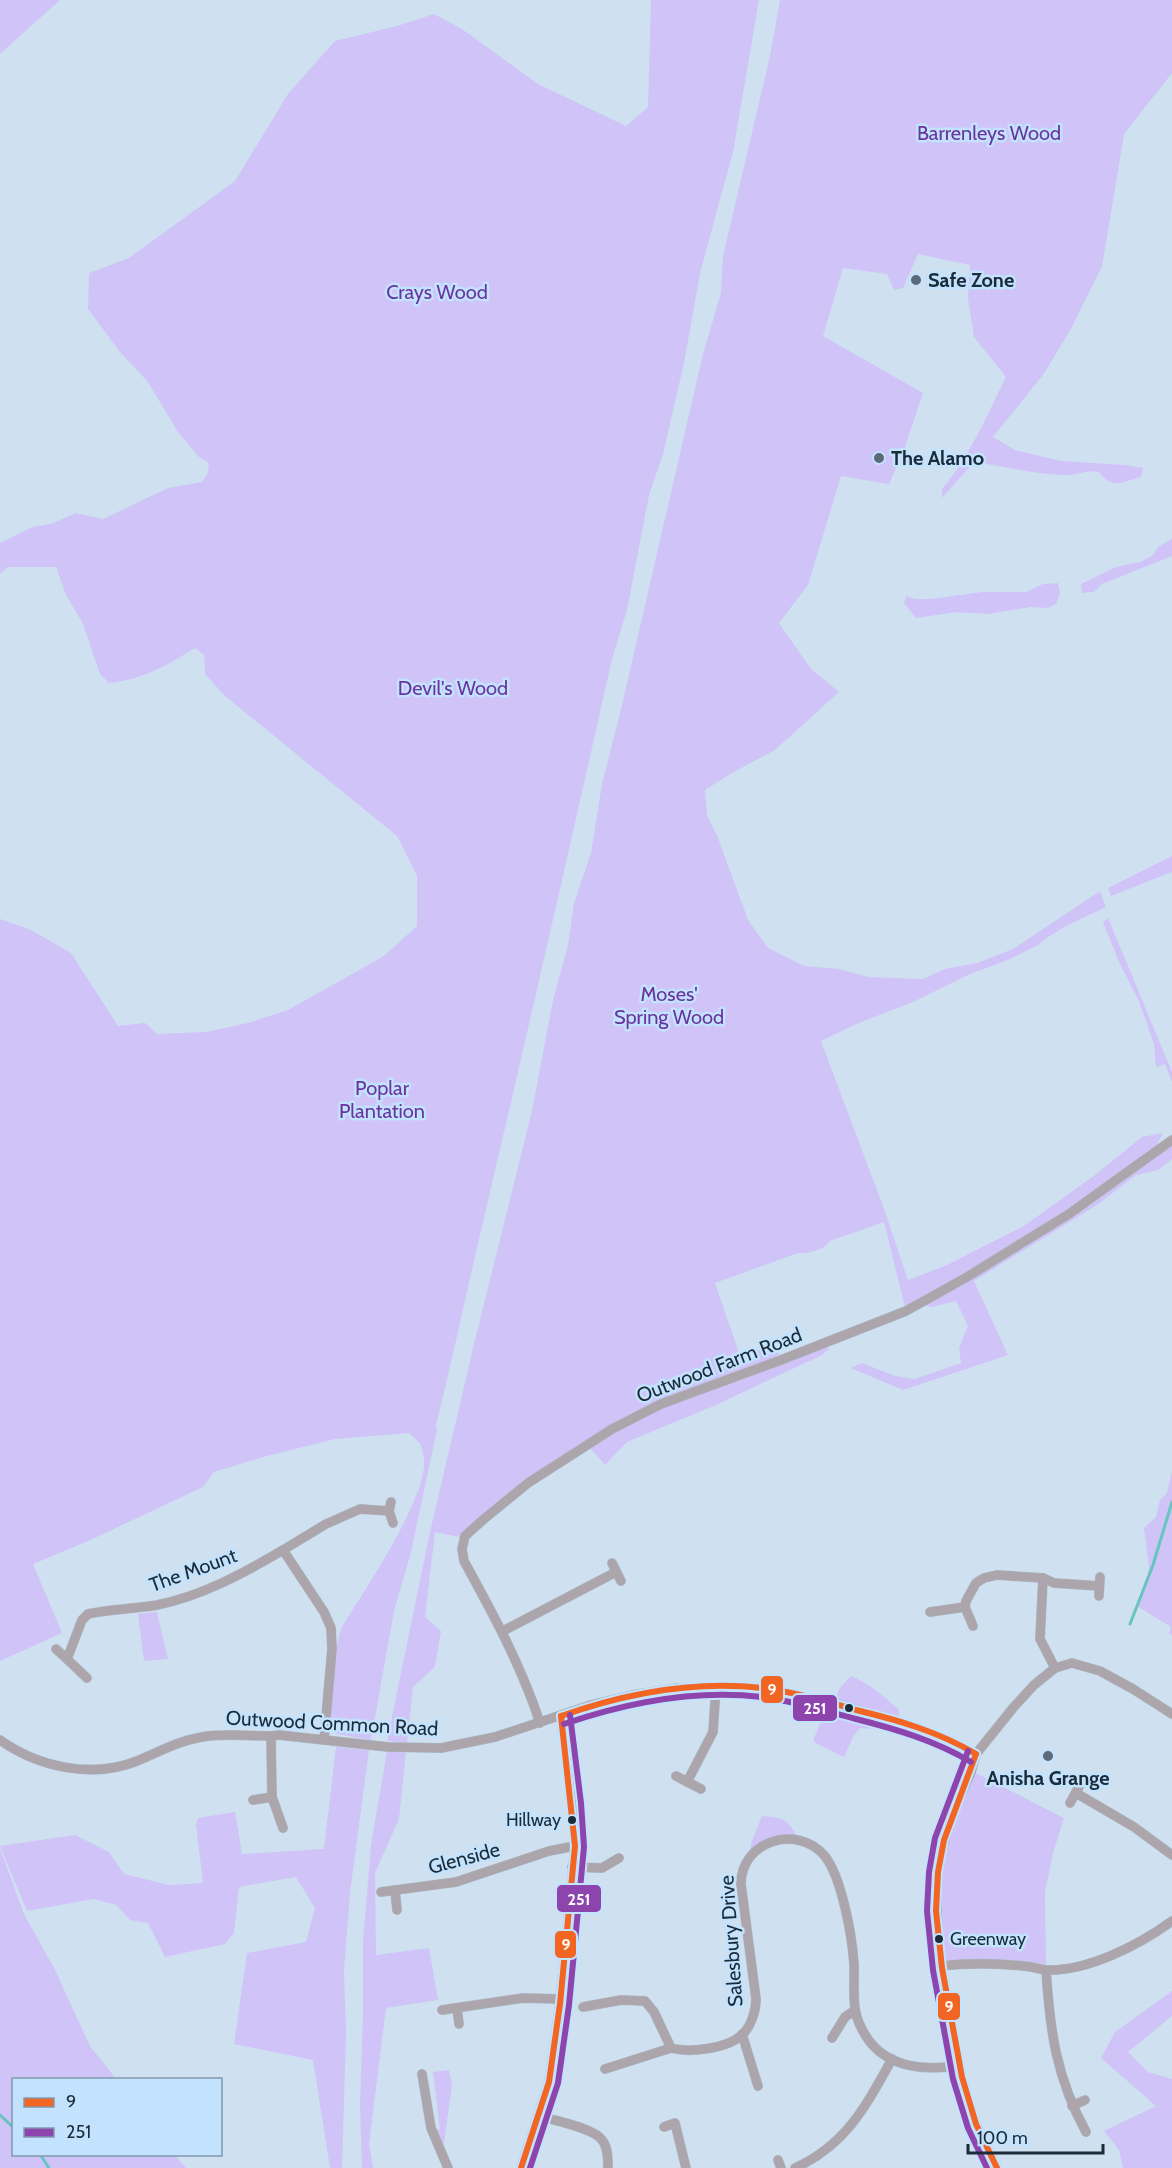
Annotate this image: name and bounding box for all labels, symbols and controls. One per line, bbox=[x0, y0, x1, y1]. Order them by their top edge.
park label: Barrenleys Wood bbox=[917, 121, 1061, 145]
place label: Safe Zone bbox=[928, 268, 1014, 292]
marker: Safe Zone bbox=[909, 273, 923, 287]
park label: Crays Wood bbox=[386, 280, 488, 304]
place label: The Alamo bbox=[891, 446, 984, 470]
marker: The Alamo bbox=[872, 451, 886, 465]
park label: Devil's Wood bbox=[398, 676, 508, 700]
park label: Moses' Spring Wood bbox=[614, 982, 724, 1029]
park label: Poplar Plantation bbox=[339, 1076, 425, 1123]
street label: Outwood Farm Road bbox=[633, 1322, 805, 1408]
street label: The Mount bbox=[146, 1543, 240, 1597]
line badge: 9 bbox=[760, 1675, 784, 1704]
text: 9 bbox=[768, 1680, 777, 1699]
line badge: 251 bbox=[792, 1694, 838, 1722]
text: 251 bbox=[804, 1699, 826, 1718]
unlabelled marker bbox=[843, 1702, 855, 1714]
street label: Outwood Common Road bbox=[225, 1705, 439, 1741]
marker: Anisha Grange bbox=[1041, 1749, 1055, 1763]
place label: Anisha Grange bbox=[986, 1766, 1110, 1790]
place label: Hillway bbox=[506, 1809, 561, 1831]
marker: Hillway bbox=[566, 1814, 578, 1826]
street label: Glenside bbox=[426, 1837, 502, 1879]
street label: Salesbury Drive bbox=[714, 1874, 748, 2008]
line badge: 251 bbox=[556, 1884, 602, 1913]
text: 251 bbox=[568, 1890, 590, 1909]
place label: Greenway bbox=[950, 1928, 1026, 1950]
line badge: 9 bbox=[554, 1930, 577, 1959]
marker: Greenway bbox=[933, 1933, 945, 1945]
text: 9 bbox=[562, 1935, 571, 1954]
line badge: 9 bbox=[937, 1992, 961, 2021]
text: 9 bbox=[945, 1997, 954, 2016]
legend bbox=[12, 2078, 222, 2156]
text: 9 bbox=[66, 2091, 76, 2113]
scale bar bbox=[968, 2117, 1103, 2155]
text: 251 bbox=[66, 2121, 91, 2143]
text: 100 m bbox=[977, 2127, 1028, 2149]

